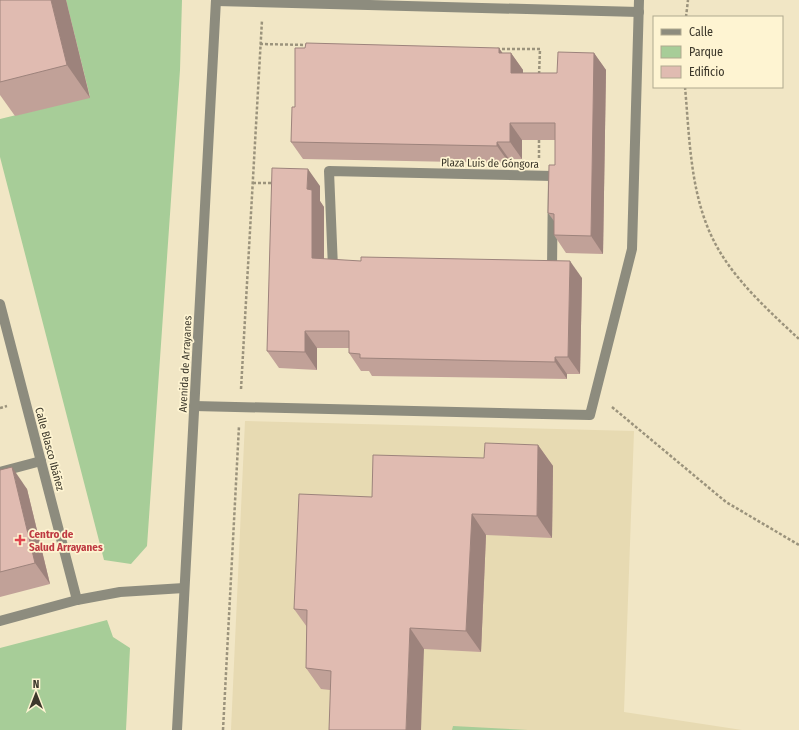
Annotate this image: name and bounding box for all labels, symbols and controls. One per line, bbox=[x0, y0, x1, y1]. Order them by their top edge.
legend bbox=[653, 16, 783, 88]
text: Calle bbox=[689, 25, 713, 39]
text: Parque bbox=[689, 45, 723, 59]
text: Edificio bbox=[689, 65, 725, 79]
street label: Plaza Luis de Góngora bbox=[441, 156, 539, 171]
street label: Avenida de Arrayanes bbox=[176, 315, 195, 413]
street label: Calle Blasco Ibáñez bbox=[32, 406, 67, 493]
place label: Centro de Salud Arrayanes bbox=[29, 528, 103, 554]
marker: Centro de Salud Arrayanes bbox=[14, 534, 26, 546]
north arrow bbox=[16, 674, 56, 714]
text: N bbox=[33, 678, 39, 691]

